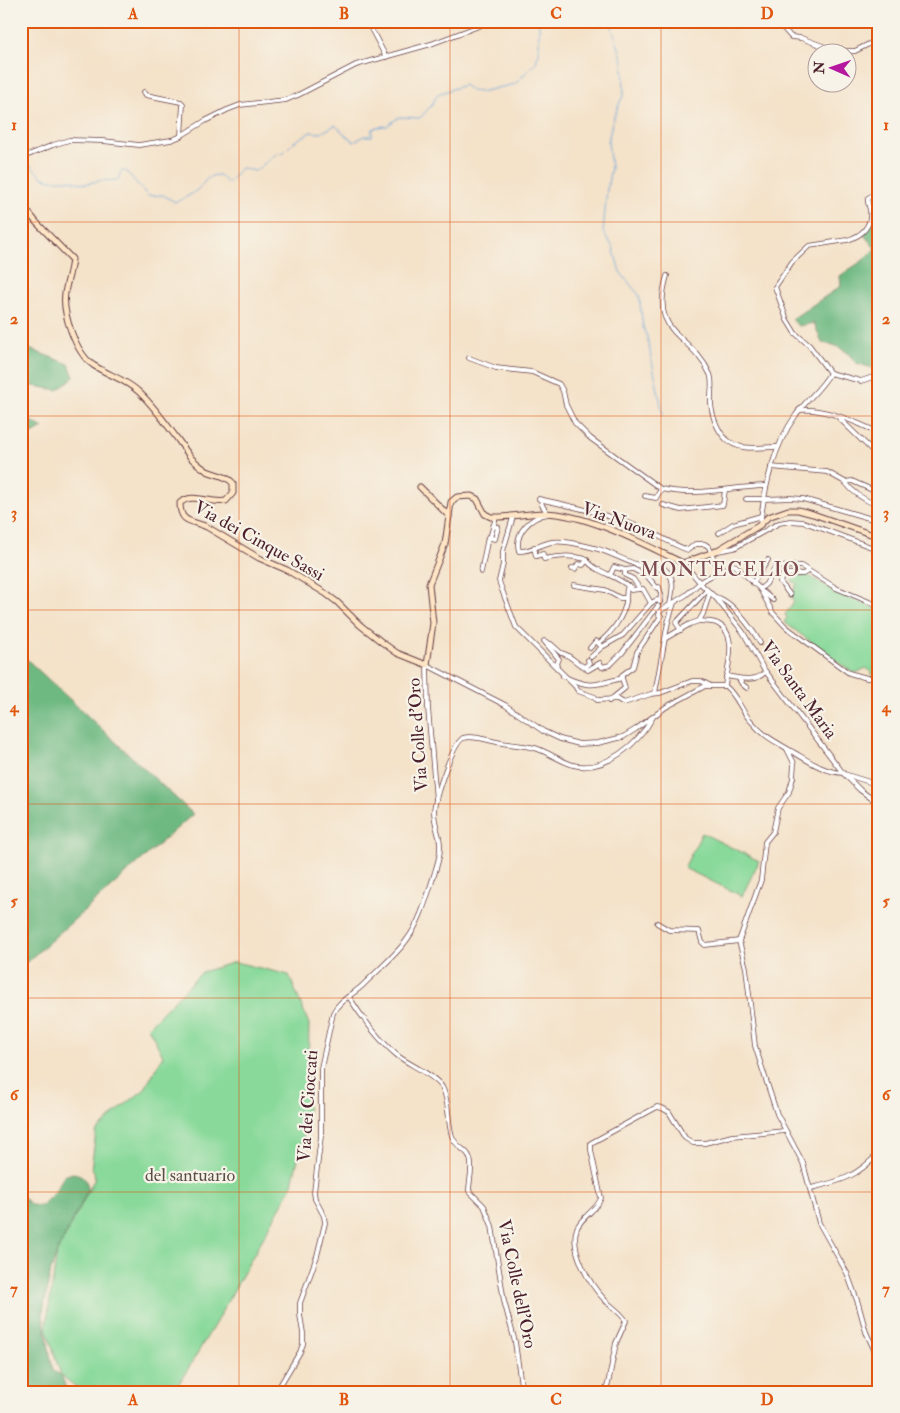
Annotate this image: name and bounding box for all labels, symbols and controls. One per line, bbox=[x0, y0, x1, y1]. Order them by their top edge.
text: A bbox=[127, 4, 139, 24]
text: B bbox=[339, 4, 349, 24]
text: C bbox=[550, 4, 562, 24]
text: D bbox=[760, 4, 774, 24]
north arrow bbox=[808, 42, 858, 92]
text: N bbox=[811, 61, 828, 75]
text: 1 bbox=[11, 115, 17, 135]
text: 1 bbox=[883, 115, 889, 135]
text: 2 bbox=[10, 309, 18, 329]
text: 2 bbox=[882, 309, 890, 329]
street label: Via dei Cinque Sassi bbox=[190, 496, 328, 586]
street label: Via Nuova bbox=[579, 497, 660, 545]
text: 3 bbox=[11, 503, 17, 523]
text: 3 bbox=[883, 503, 889, 523]
district label: MONTECELIO bbox=[640, 557, 800, 582]
street label: Via Santa Maria bbox=[756, 636, 843, 744]
street label: Via Colle d'Oro bbox=[403, 677, 433, 793]
text: 4 bbox=[9, 697, 20, 717]
text: 4 bbox=[881, 697, 892, 717]
text: 5 bbox=[10, 891, 18, 911]
text: 5 bbox=[882, 891, 890, 911]
street label: Via dei Cioccati bbox=[293, 1049, 323, 1163]
text: 6 bbox=[10, 1085, 20, 1105]
text: 6 bbox=[882, 1085, 892, 1105]
park label: del santuario bbox=[145, 1164, 235, 1187]
street label: Via Colle dell'Oro bbox=[492, 1218, 542, 1351]
text: 7 bbox=[10, 1279, 18, 1299]
text: 7 bbox=[882, 1279, 890, 1299]
text: A bbox=[127, 1390, 139, 1410]
text: B bbox=[339, 1390, 349, 1410]
text: C bbox=[550, 1390, 562, 1410]
text: D bbox=[760, 1390, 774, 1410]

